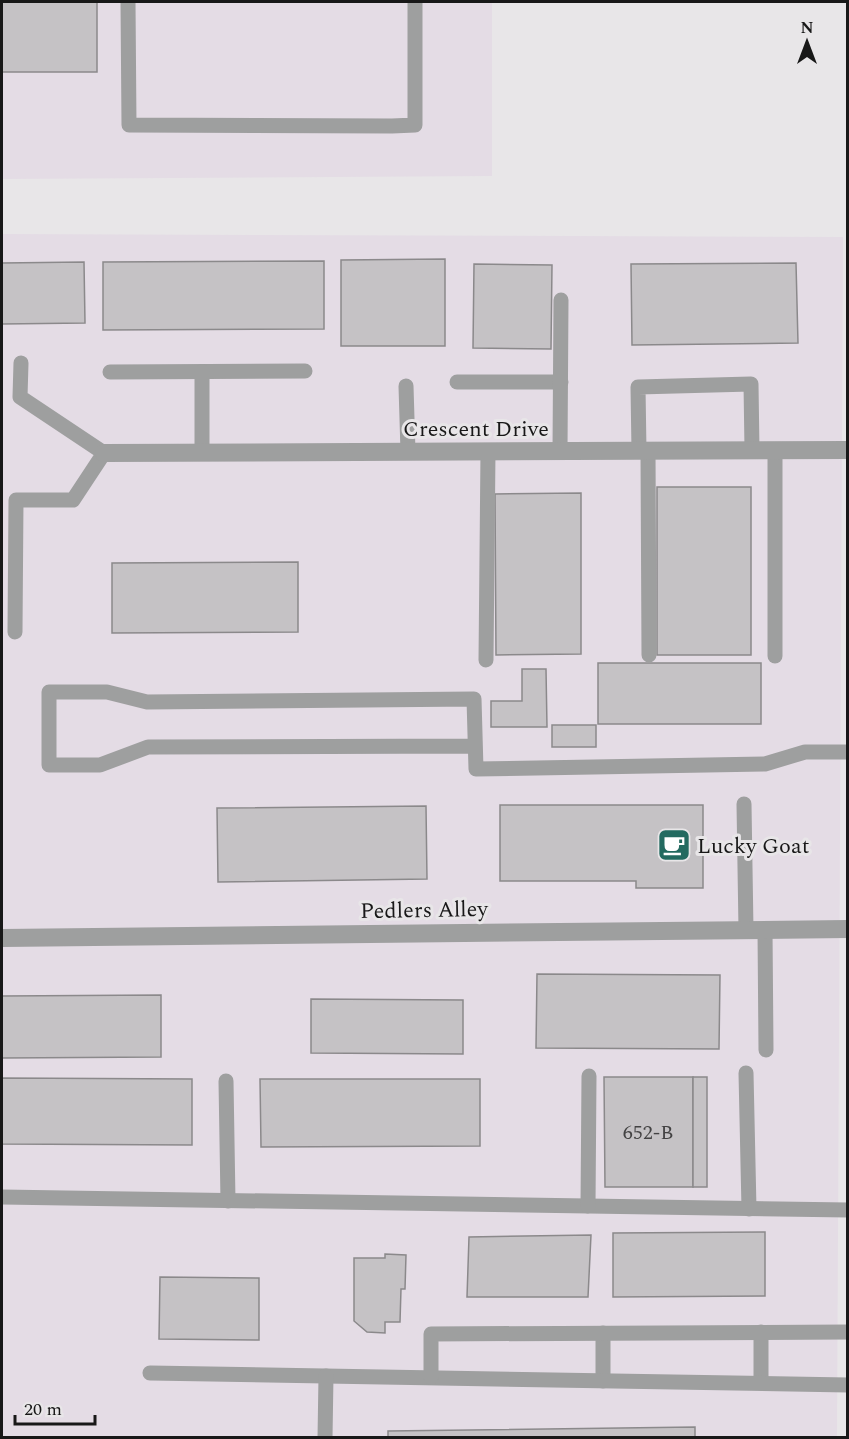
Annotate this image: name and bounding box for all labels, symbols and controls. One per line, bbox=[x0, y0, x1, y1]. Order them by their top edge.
north arrow bbox=[777, 12, 837, 72]
text: N bbox=[800, 16, 814, 40]
street label: Crescent Drive bbox=[403, 413, 549, 446]
cafe icon: Lucky Goat bbox=[656, 827, 692, 863]
place label: Lucky Goat bbox=[697, 830, 810, 863]
street label: Pedlers Alley bbox=[360, 893, 490, 928]
house number: 652-B bbox=[623, 1118, 673, 1148]
scale bar bbox=[15, 1388, 94, 1426]
text: 20 m bbox=[24, 1396, 62, 1423]

